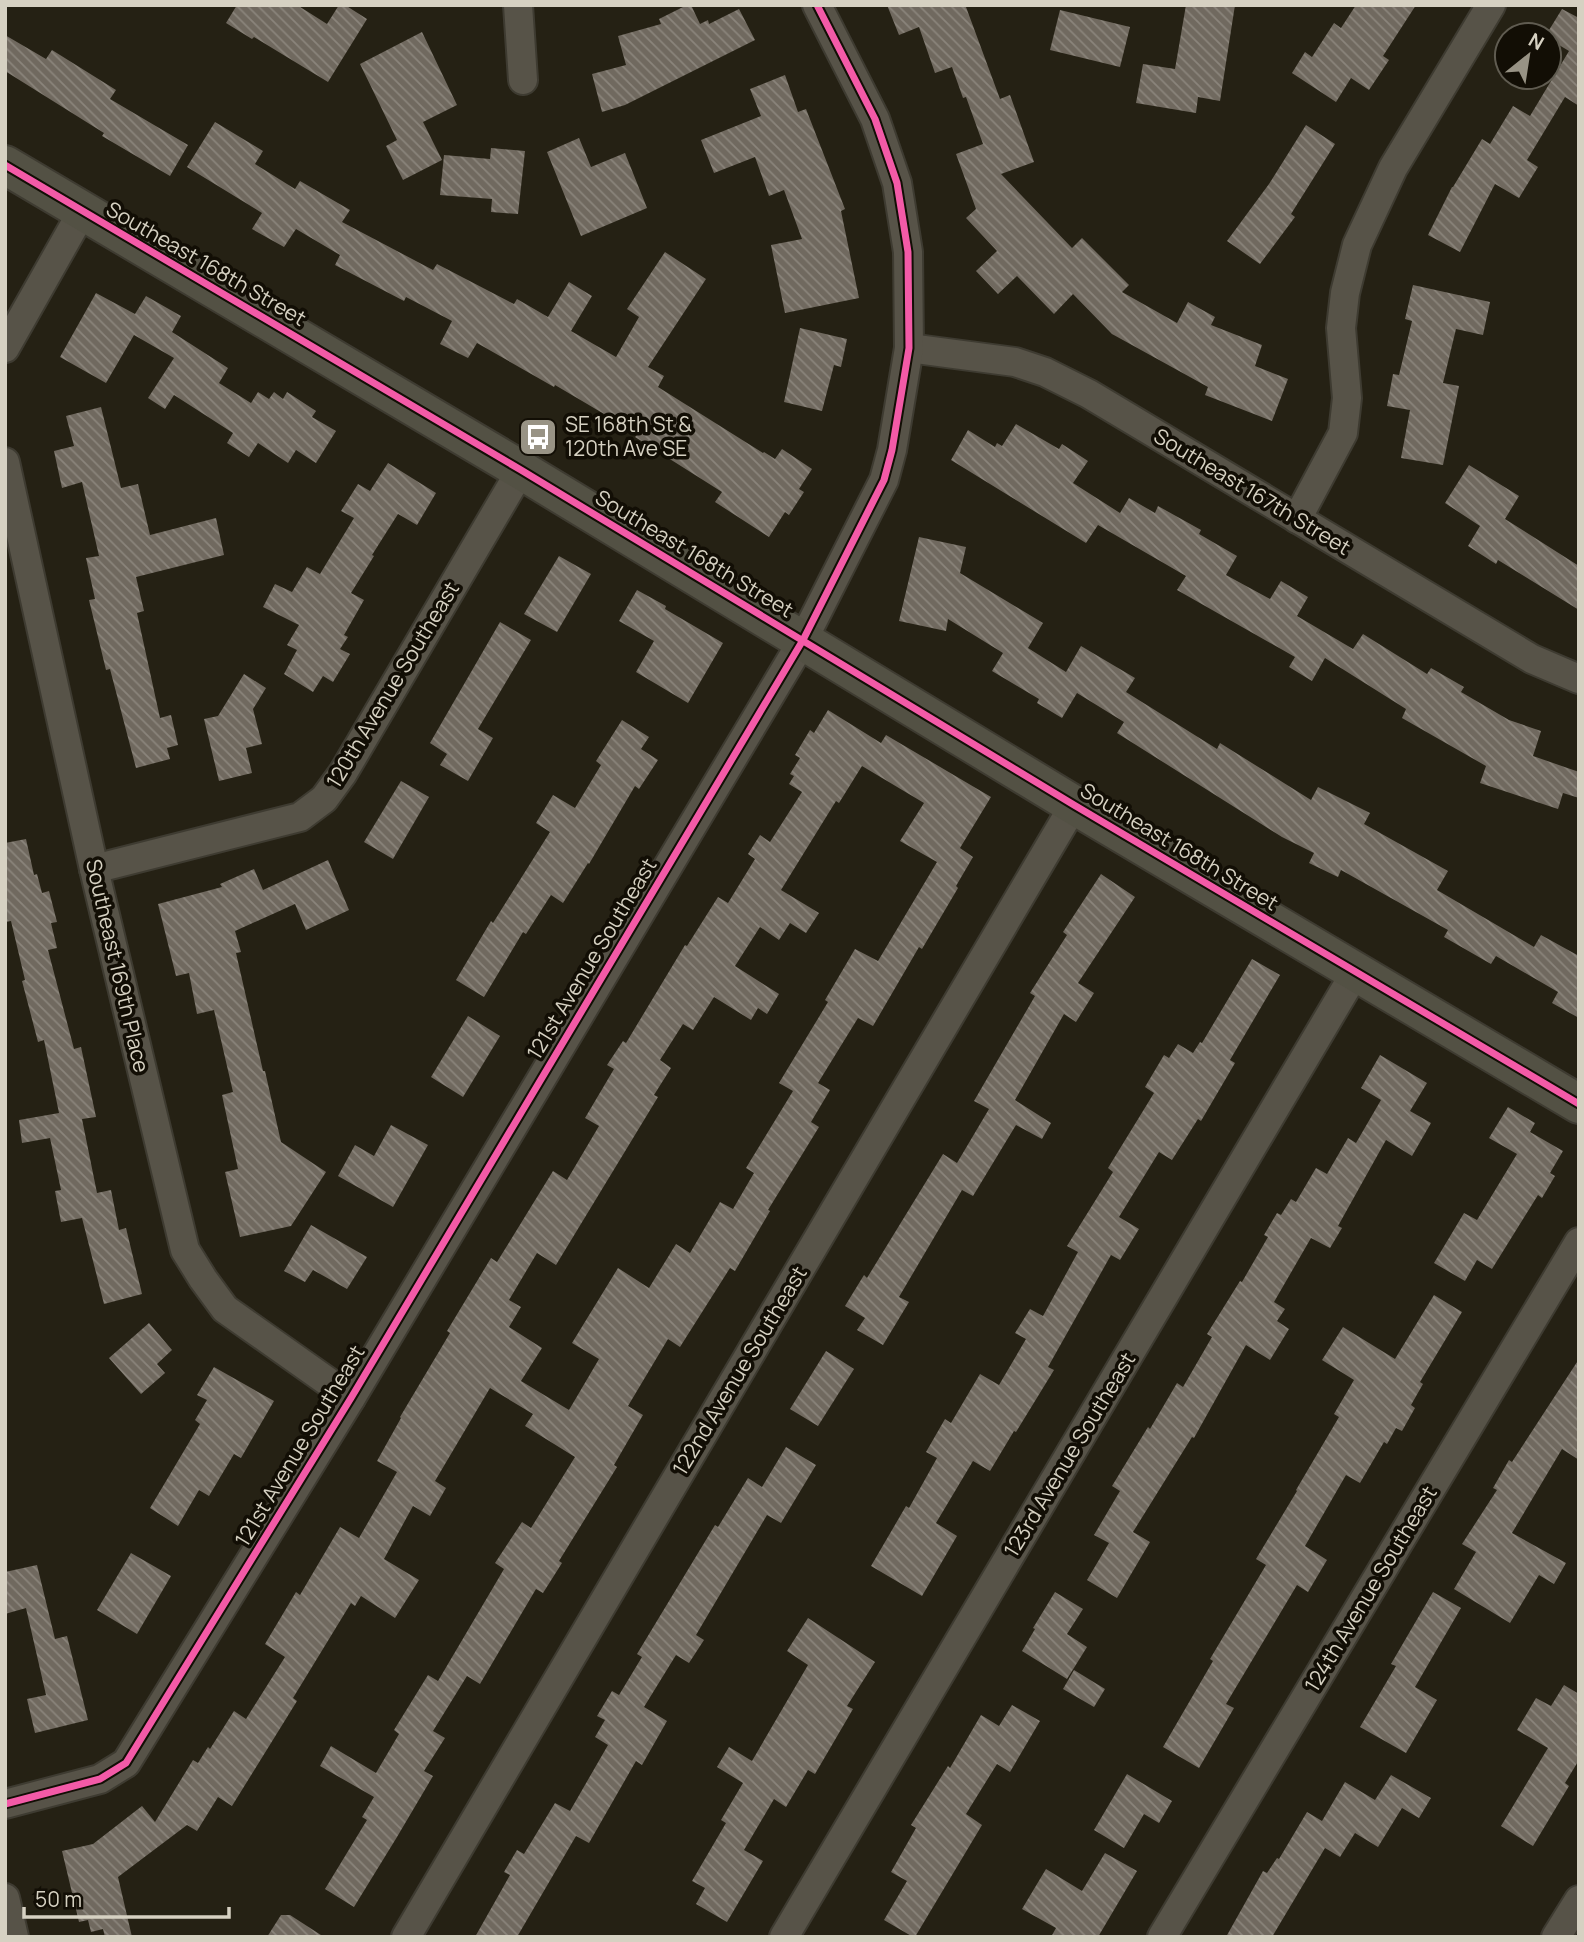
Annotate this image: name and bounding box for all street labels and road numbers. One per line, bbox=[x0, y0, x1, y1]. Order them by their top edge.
street label: Southeast 168th Street bbox=[102, 194, 311, 332]
street label: Southeast 167th Street bbox=[1149, 421, 1356, 561]
street label: Southeast 168th Street bbox=[590, 483, 799, 623]
street label: 120th Avenue Southeast bbox=[319, 576, 465, 793]
street label: Southeast 168th Street bbox=[1075, 776, 1284, 916]
street label: 121st Avenue Southeast bbox=[520, 853, 662, 1064]
street label: Southeast 169th Place bbox=[80, 856, 156, 1075]
street label: 122nd Avenue Southeast bbox=[666, 1261, 813, 1480]
street label: 121st Avenue Southeast bbox=[228, 1340, 370, 1551]
street label: 123rd Avenue Southeast bbox=[997, 1347, 1141, 1562]
street label: 124th Avenue Southeast bbox=[1298, 1480, 1443, 1696]

